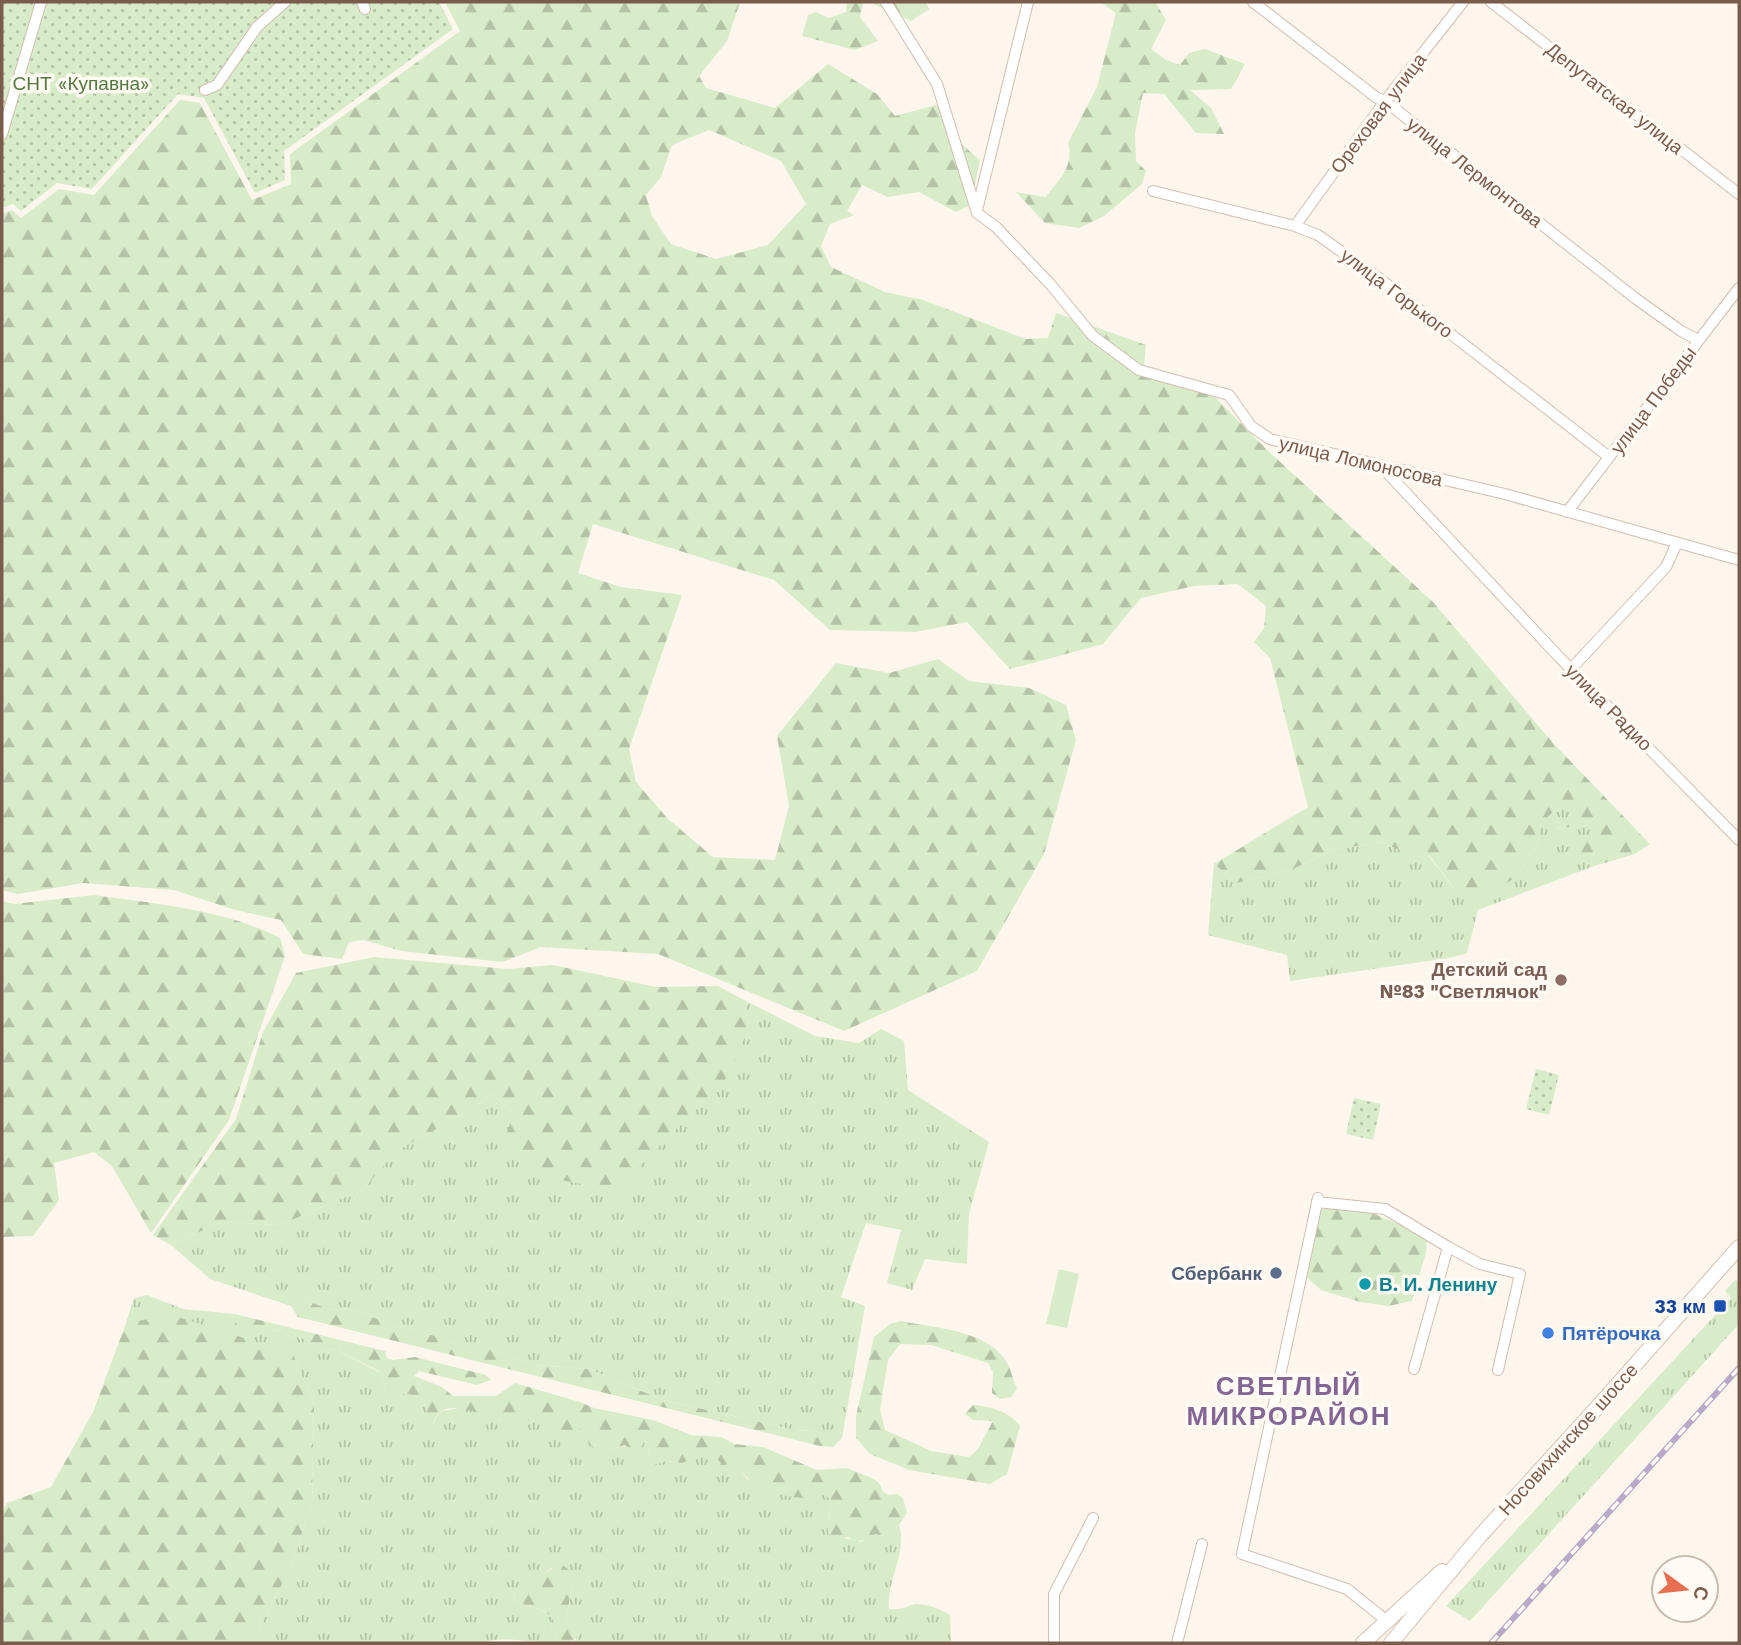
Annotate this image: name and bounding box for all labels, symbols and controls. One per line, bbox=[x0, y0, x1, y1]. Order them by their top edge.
street label: Депутатская улица bbox=[1541, 38, 1688, 159]
street label: Ореховая улица bbox=[1326, 48, 1431, 178]
park label: СНТ «Купавна» bbox=[13, 72, 149, 95]
street label: улица Лермонтова bbox=[1402, 112, 1547, 233]
street label: улица Горького bbox=[1336, 244, 1458, 343]
street label: улица Победы bbox=[1606, 342, 1701, 459]
street label: улица Ломоносова bbox=[1277, 431, 1445, 492]
street label: улица Радио bbox=[1560, 659, 1657, 756]
place label: Детский сад №83 "Светлячок" bbox=[1380, 958, 1547, 1003]
marker: Детский сад №83 "Светлячок" bbox=[1553, 972, 1569, 988]
place label: Сбербанк bbox=[1171, 1262, 1262, 1285]
marker: Сбербанк bbox=[1268, 1265, 1284, 1281]
place label: В. И. Ленину bbox=[1379, 1273, 1498, 1296]
marker: В. И. Ленину bbox=[1357, 1276, 1373, 1292]
place label: 33 км bbox=[1654, 1295, 1706, 1318]
marker: 33 км bbox=[1712, 1298, 1728, 1314]
place label: Пятёрочка bbox=[1562, 1322, 1661, 1345]
marker: Пятёрочка bbox=[1540, 1325, 1556, 1341]
street label: Носовихинское шоссе bbox=[1494, 1358, 1643, 1520]
district label: СВЕТЛЫЙ МИКРОРАЙОН bbox=[1187, 1371, 1391, 1431]
north arrow bbox=[1650, 1554, 1720, 1624]
text: С bbox=[1688, 1584, 1714, 1603]

